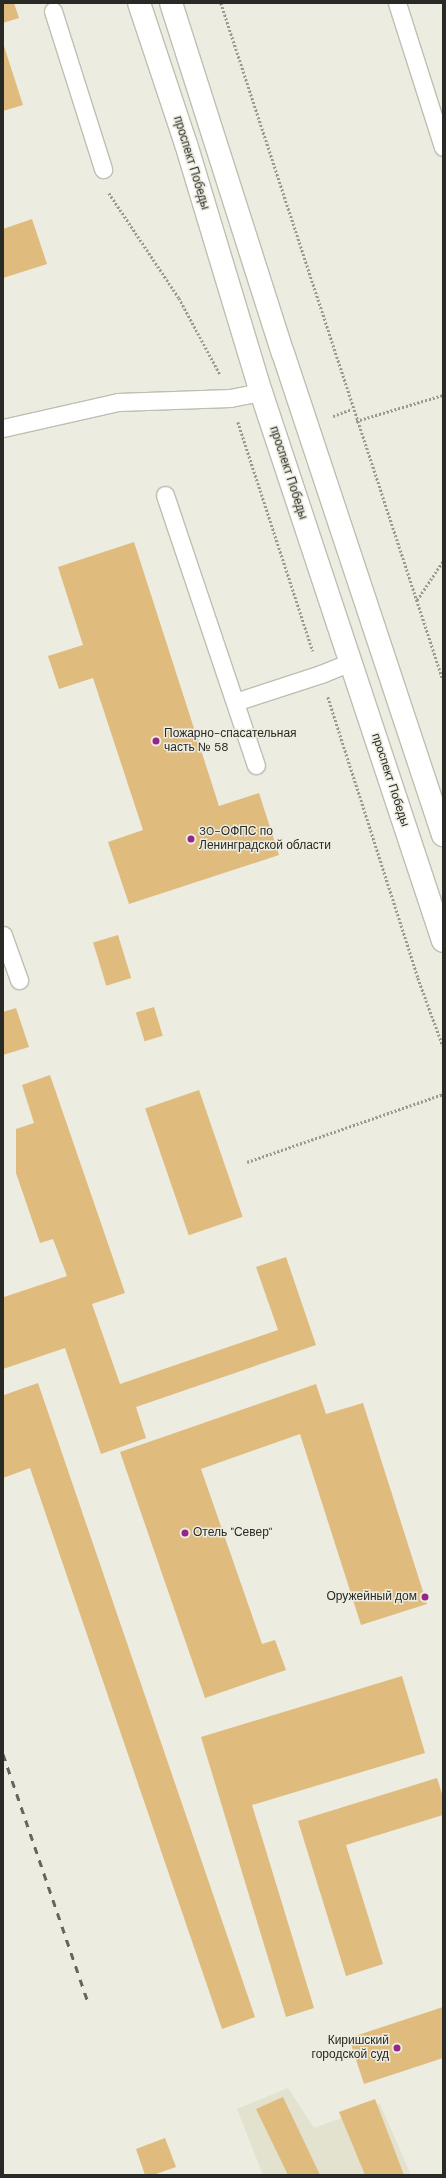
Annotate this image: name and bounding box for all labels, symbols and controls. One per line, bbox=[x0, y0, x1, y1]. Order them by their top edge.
street label: проспект Победы bbox=[170, 114, 212, 212]
street label: проспект Победы bbox=[266, 425, 310, 521]
place label: Пожарно-спасательная часть № 58 bbox=[164, 727, 297, 755]
street label: проспект Победы bbox=[368, 732, 412, 828]
marker: Пожарно-спасательная часть № 58 bbox=[151, 736, 161, 746]
place label: 30-ОФПС по Ленинградской области bbox=[199, 825, 331, 853]
marker: 30-ОФПС по Ленинградской области bbox=[186, 834, 196, 844]
place label: Отель "Север" bbox=[193, 1526, 272, 1540]
marker: Отель "Север" bbox=[180, 1528, 190, 1538]
place label: Оружейный дом bbox=[327, 1590, 417, 1604]
marker: Оружейный дом bbox=[420, 1592, 430, 1602]
place label: Киришский городской суд bbox=[312, 2034, 389, 2062]
marker: Киришский городской суд bbox=[392, 2043, 402, 2053]

